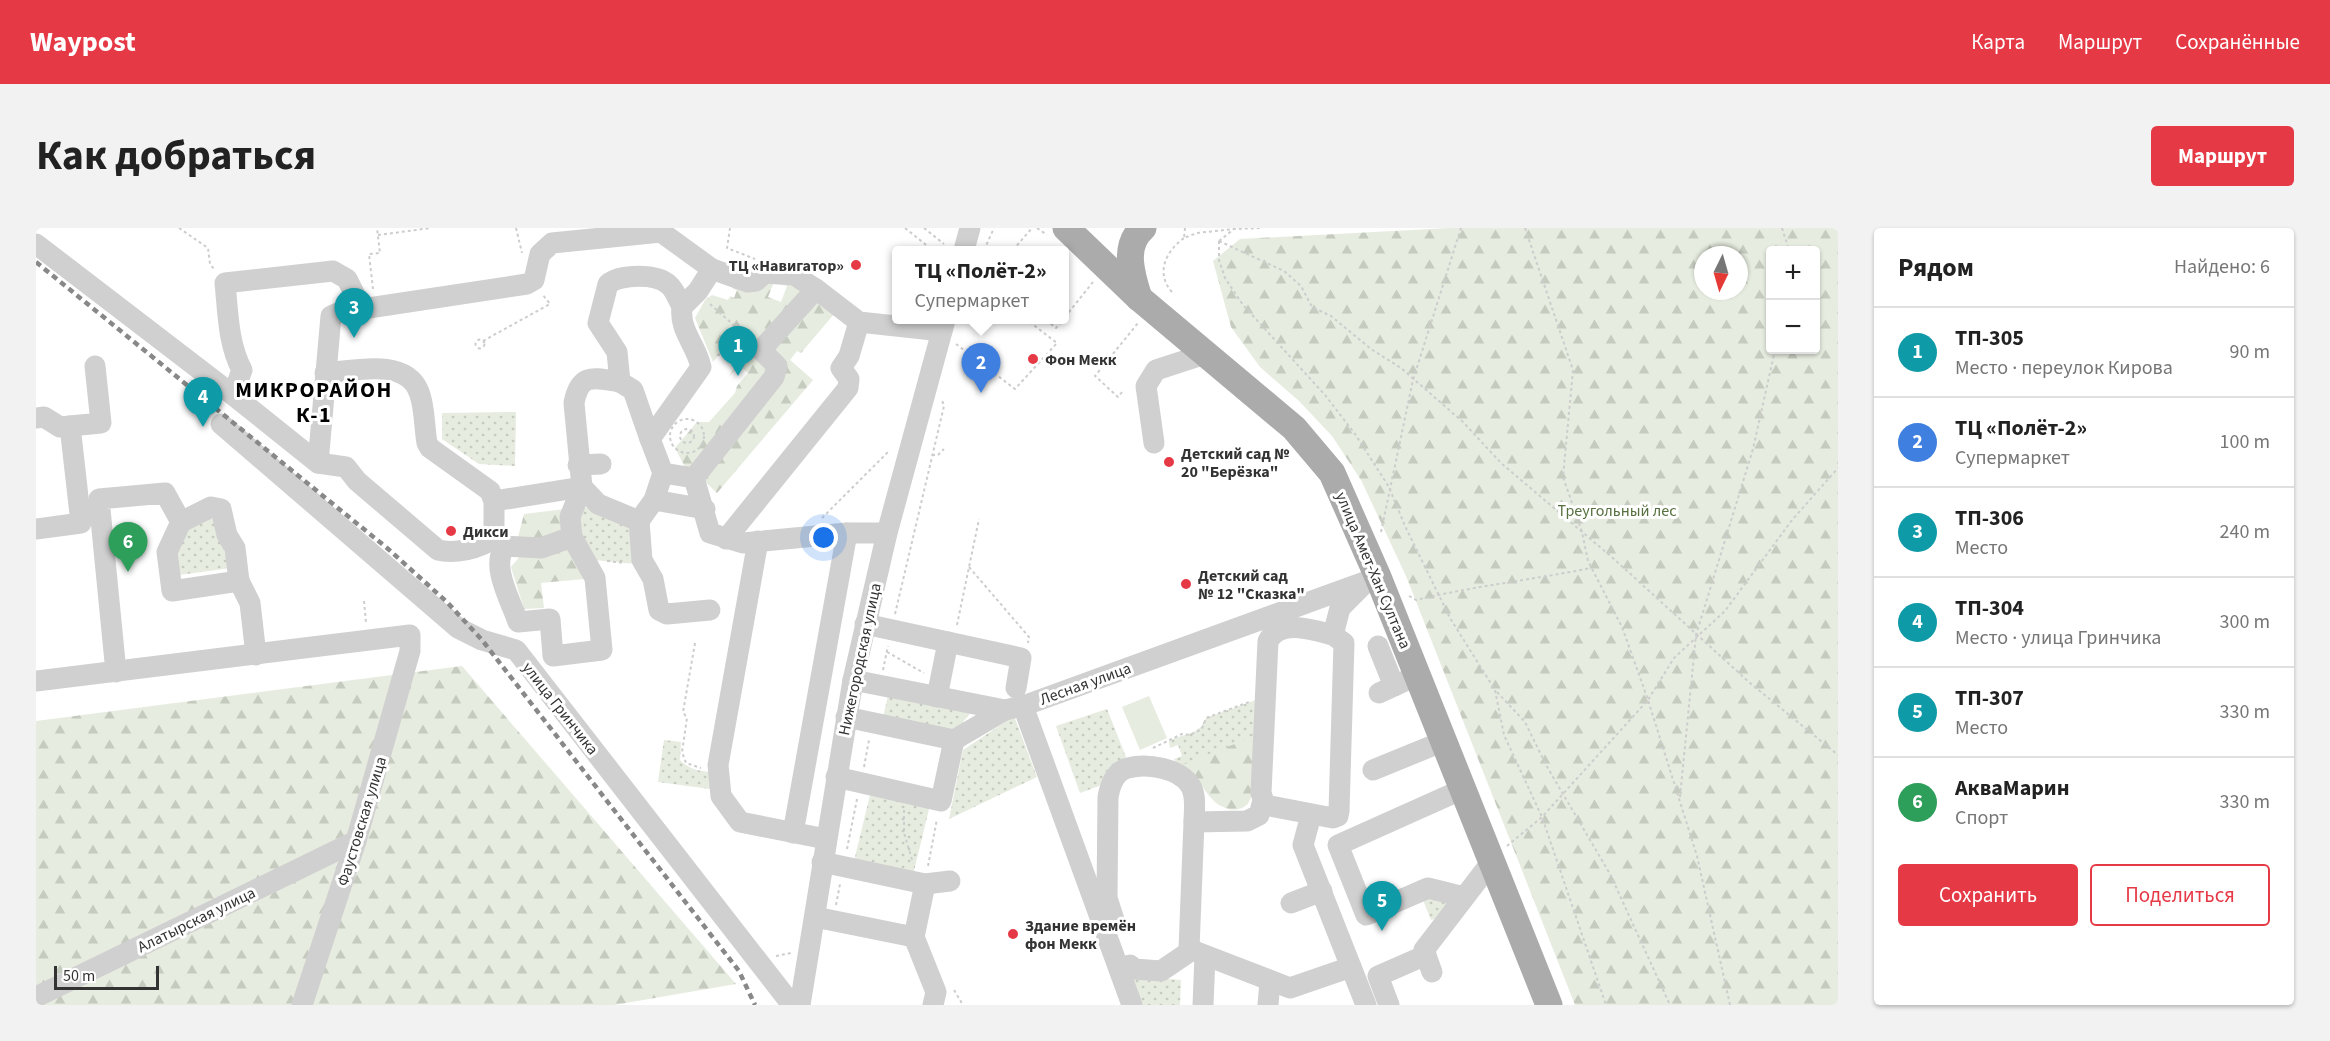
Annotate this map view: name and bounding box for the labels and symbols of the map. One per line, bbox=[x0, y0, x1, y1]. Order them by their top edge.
north arrow bbox=[1694, 246, 1748, 300]
place label: ТЦ «Навигатор» bbox=[729, 255, 844, 277]
marker: ТЦ «Навигатор» bbox=[849, 258, 863, 272]
pin: 3 bbox=[334, 288, 374, 338]
pin: 1 bbox=[718, 326, 758, 376]
pin: 2 bbox=[962, 344, 1000, 393]
place label: Фон Мекк bbox=[1045, 349, 1117, 371]
marker: Фон Мекк bbox=[1026, 352, 1040, 366]
district label: МИКРОРАЙОН К-1 bbox=[235, 374, 393, 431]
pin: 4 bbox=[184, 378, 222, 427]
place label: Детский сад № 20 "Берёзка" bbox=[1181, 443, 1290, 483]
marker: Детский сад № 20 "Берёзка" bbox=[1162, 455, 1176, 469]
street label: улица Амет-Хан Султана bbox=[1330, 489, 1416, 652]
park label: Треугольный лес bbox=[1558, 500, 1676, 522]
place label: Дикси bbox=[463, 521, 508, 543]
pin: 6 bbox=[108, 522, 148, 572]
your location bbox=[809, 523, 838, 552]
marker: Дикси bbox=[444, 524, 458, 538]
place label: Детский сад № 12 "Сказка" bbox=[1198, 565, 1305, 605]
marker: Детский сад № 12 "Сказка" bbox=[1179, 577, 1193, 591]
street label: Нижегородская улица bbox=[833, 581, 887, 737]
street label: Лесная улица bbox=[1037, 657, 1134, 711]
street label: улица Гринчика bbox=[517, 658, 603, 760]
street label: Фаустовская улица bbox=[332, 754, 392, 889]
street label: Алатырская улица bbox=[134, 882, 259, 958]
pin: 5 bbox=[1362, 882, 1402, 931]
place label: Здание времён фон Мекк bbox=[1025, 915, 1136, 955]
marker: Здание времён фон Мекк bbox=[1006, 927, 1020, 941]
scale bar bbox=[54, 963, 159, 990]

